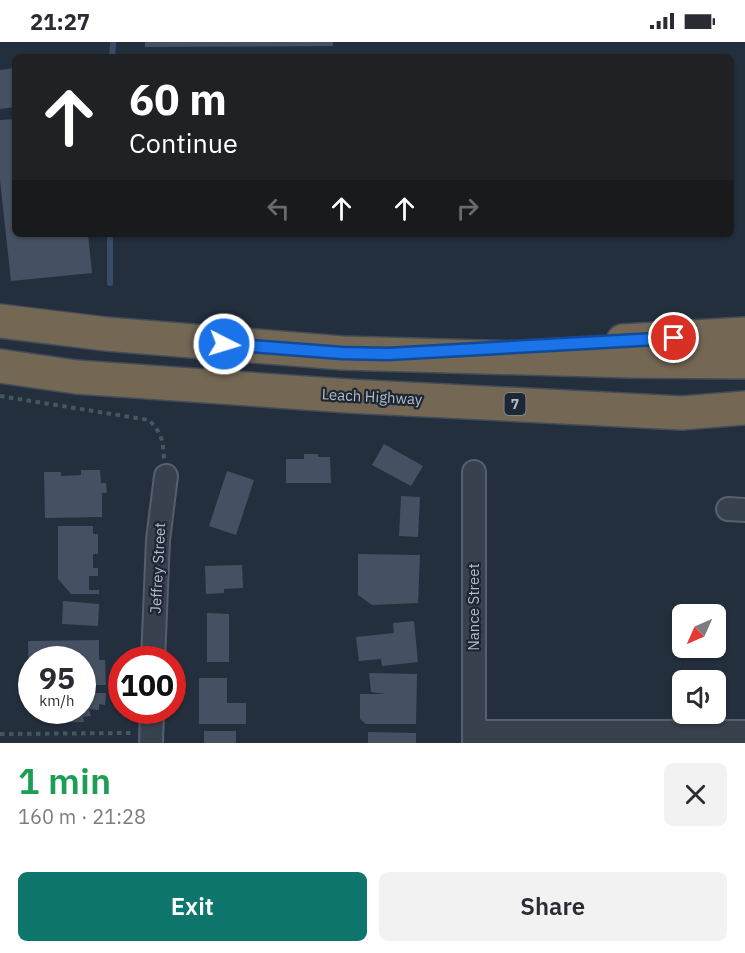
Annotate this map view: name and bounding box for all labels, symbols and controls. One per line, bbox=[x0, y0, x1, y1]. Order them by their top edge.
text: 21:27 bbox=[30, 7, 90, 36]
text: 60 m bbox=[129, 72, 227, 127]
icon: ahead bbox=[30, 78, 108, 156]
text: Continue bbox=[129, 125, 238, 160]
icon: left bbox=[262, 192, 295, 225]
icon: ahead bbox=[325, 192, 358, 225]
icon: ahead bbox=[388, 192, 421, 225]
icon: right bbox=[451, 192, 484, 225]
position arrow bbox=[192, 312, 256, 376]
pin bbox=[648, 312, 699, 363]
icon: arrive bbox=[657, 321, 690, 354]
street label: Leach Highway bbox=[321, 384, 423, 409]
road number: 7 bbox=[504, 393, 526, 415]
street label: Jeffrey Street bbox=[146, 522, 169, 614]
street label: Nance Street bbox=[464, 563, 483, 651]
north arrow bbox=[672, 604, 726, 658]
map controls bbox=[672, 604, 726, 724]
speed limit sign: 100 bbox=[108, 646, 186, 724]
text: 95 bbox=[39, 658, 75, 697]
button: sound bbox=[672, 670, 726, 724]
text: km/h bbox=[39, 691, 75, 710]
text: 1 min bbox=[18, 757, 111, 804]
button: close bbox=[664, 763, 727, 826]
text: 160 m · 21:28 bbox=[18, 803, 146, 830]
button: Exit bbox=[18, 872, 367, 941]
button: Share bbox=[379, 872, 727, 941]

